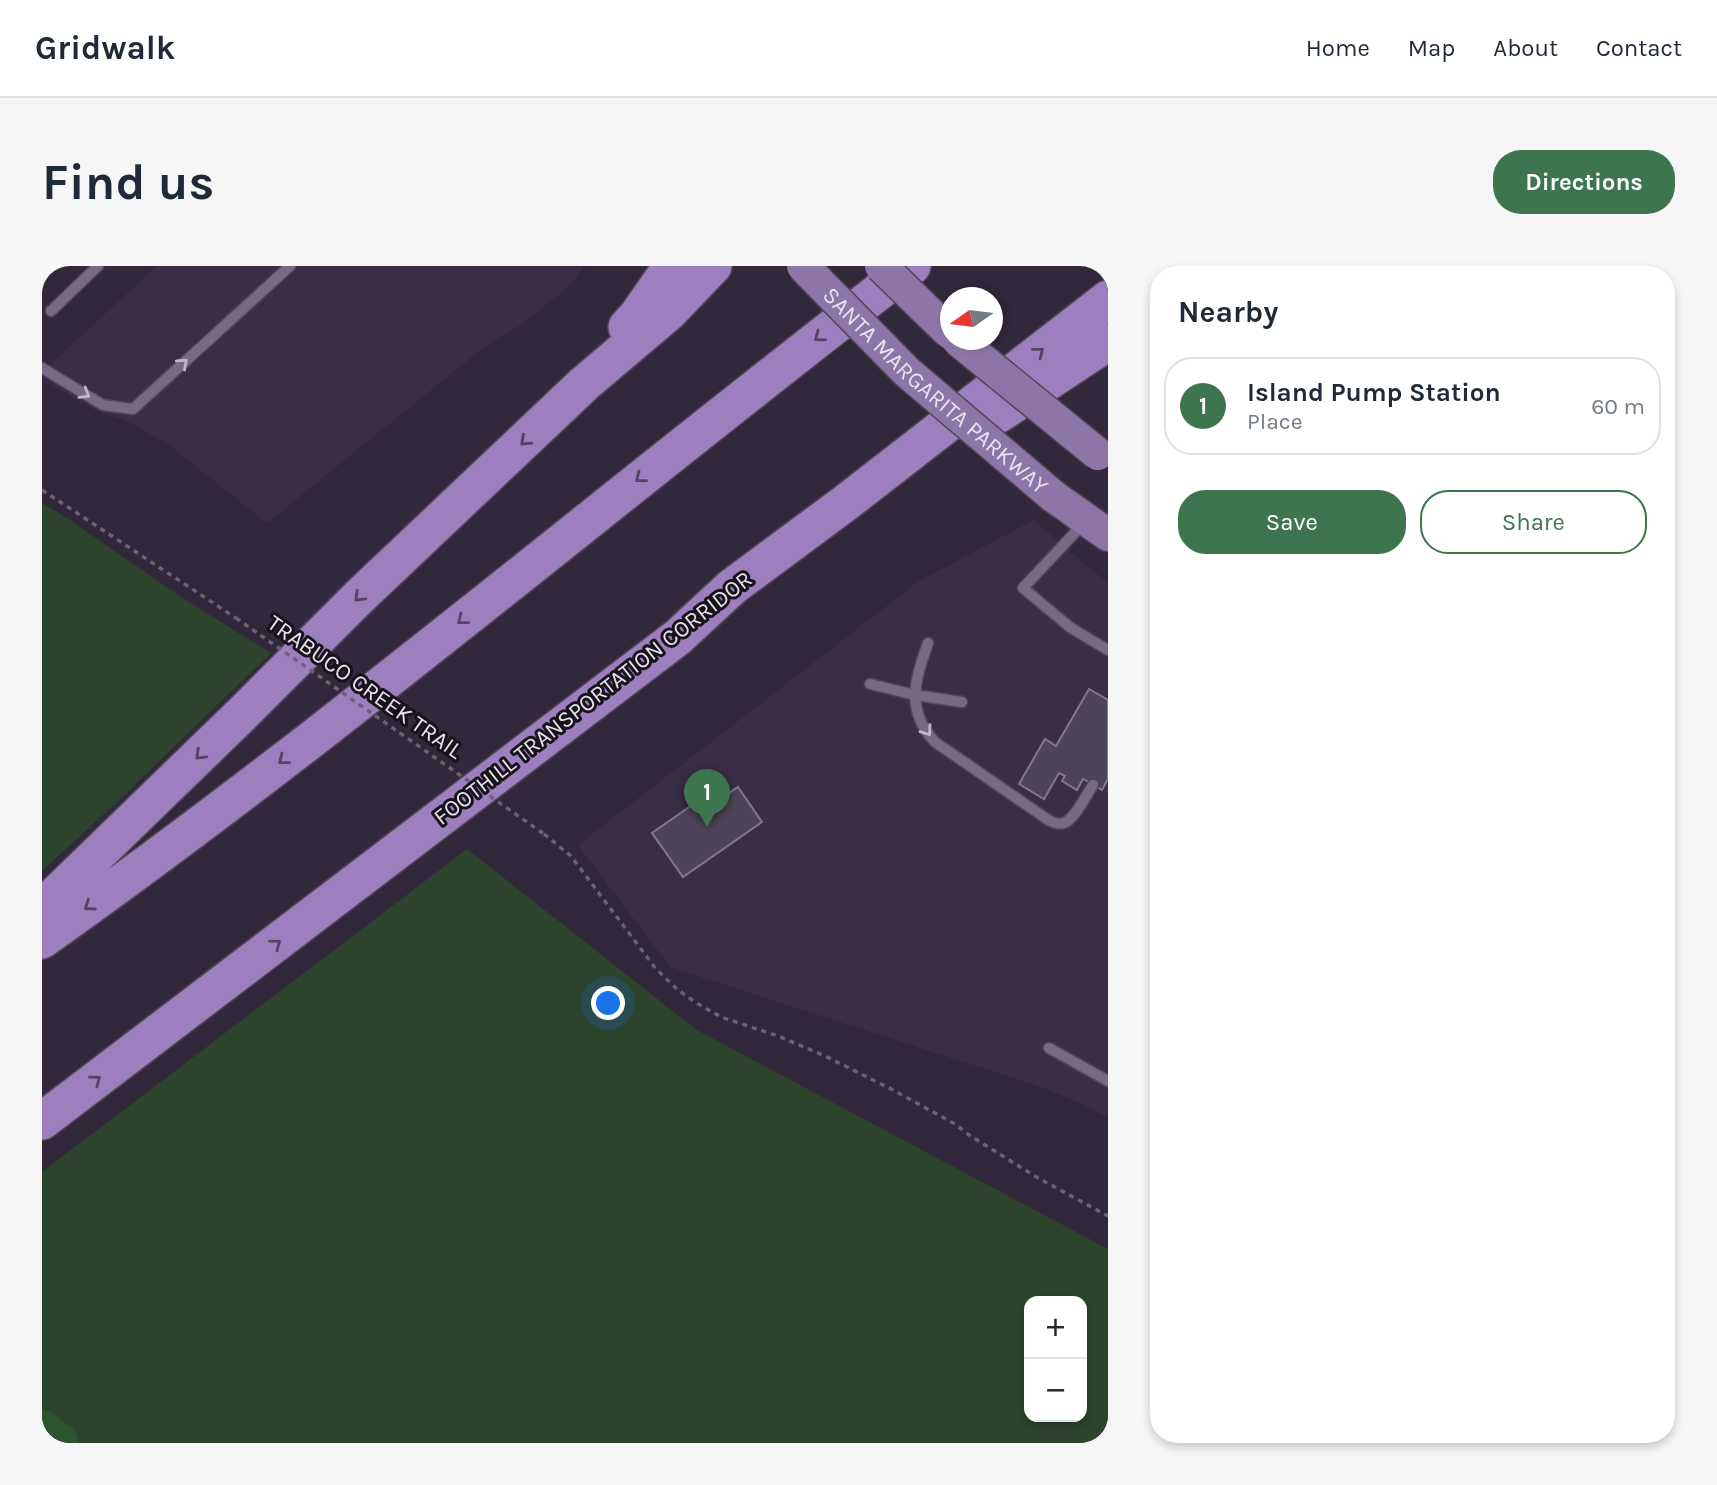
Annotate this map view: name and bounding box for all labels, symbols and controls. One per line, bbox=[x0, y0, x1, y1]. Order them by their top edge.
text: Gridwalk bbox=[35, 29, 175, 67]
text: Home bbox=[1306, 34, 1370, 62]
text: Map bbox=[1408, 34, 1455, 62]
text: About bbox=[1493, 34, 1558, 62]
text: Contact bbox=[1596, 34, 1682, 62]
button: Directions bbox=[1493, 150, 1675, 214]
text: Find us bbox=[42, 154, 214, 211]
street label: SANTA MARGARITA PARKWAY bbox=[818, 281, 1054, 500]
north arrow bbox=[940, 287, 1003, 350]
text: Nearby bbox=[1178, 294, 1278, 330]
one-way arrow bbox=[814, 329, 826, 342]
one-way arrow bbox=[1032, 347, 1044, 360]
one-way arrow bbox=[175, 359, 188, 372]
text: Island Pump Station bbox=[1247, 377, 1501, 408]
one-way arrow bbox=[78, 386, 91, 399]
text: 1 bbox=[1199, 393, 1207, 420]
text: 60 m bbox=[1591, 393, 1645, 420]
text: Place bbox=[1247, 408, 1303, 435]
one-way arrow bbox=[520, 432, 533, 445]
one-way arrow bbox=[636, 470, 648, 483]
button: Save bbox=[1178, 490, 1406, 554]
button: Share bbox=[1420, 490, 1647, 554]
street label: FOOTHILL TRANSPORTATION CORRIDOR bbox=[428, 565, 758, 831]
one-way arrow bbox=[354, 588, 367, 601]
street label: TRABUCO CREEK TRAIL bbox=[262, 609, 468, 765]
one-way arrow bbox=[457, 611, 469, 624]
one-way arrow bbox=[919, 723, 931, 736]
one-way arrow bbox=[195, 746, 208, 759]
one-way arrow bbox=[278, 752, 291, 765]
pin: 1 bbox=[684, 769, 730, 827]
one-way arrow bbox=[84, 898, 97, 910]
one-way arrow bbox=[268, 940, 280, 952]
your location bbox=[591, 986, 625, 1020]
one-way arrow bbox=[89, 1076, 101, 1088]
map controls bbox=[1024, 1296, 1087, 1422]
button: + bbox=[1024, 1296, 1087, 1359]
button: − bbox=[1024, 1359, 1087, 1422]

